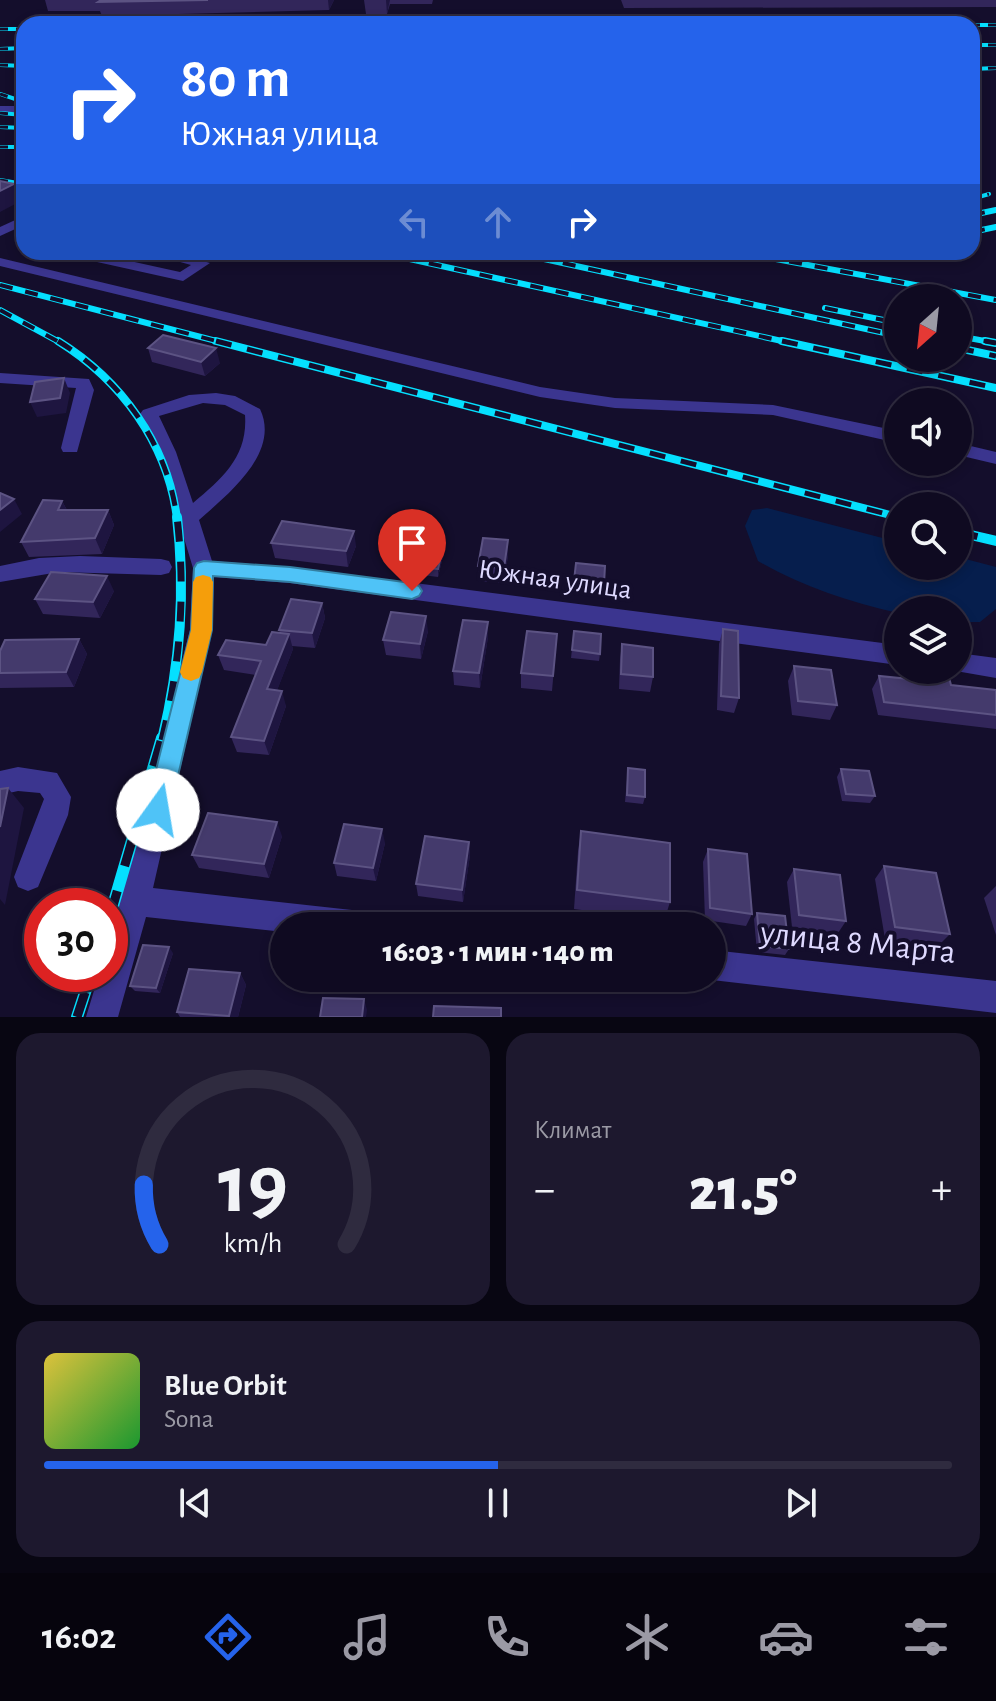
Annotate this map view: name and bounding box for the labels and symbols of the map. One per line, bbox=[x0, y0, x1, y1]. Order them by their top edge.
north arrow bbox=[884, 284, 972, 372]
pin bbox=[378, 509, 446, 591]
street label: Южная улица bbox=[477, 555, 634, 605]
position arrow bbox=[116, 768, 200, 852]
speed limit sign: 30 bbox=[24, 888, 128, 992]
street label: улица 8 Марта bbox=[758, 916, 957, 970]

